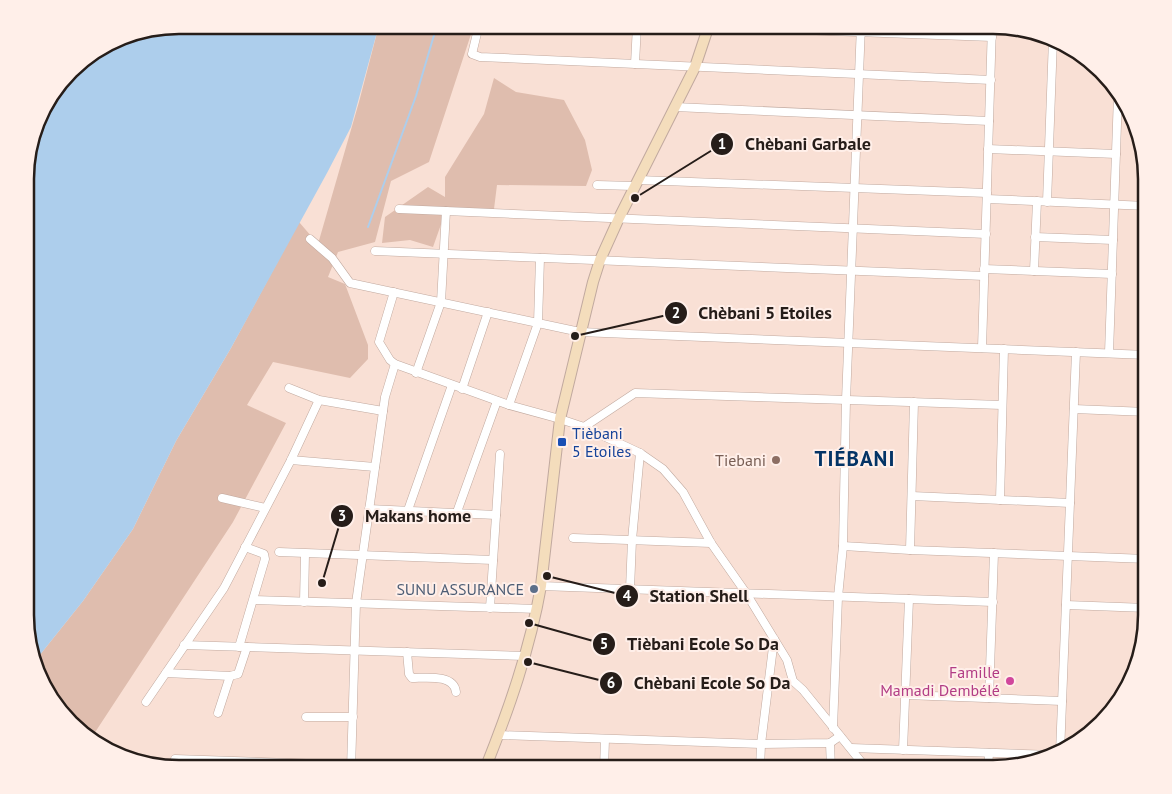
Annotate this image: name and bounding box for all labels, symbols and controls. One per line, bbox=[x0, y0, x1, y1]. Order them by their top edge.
callout: Chèbani Garbale bbox=[710, 127, 881, 160]
text: Chèbani Garbale bbox=[745, 132, 871, 155]
text: 1 bbox=[718, 134, 726, 153]
callout: Chèbani 5 Etoiles bbox=[664, 297, 842, 330]
text: Chèbani 5 Etoiles bbox=[698, 301, 832, 324]
text: 2 bbox=[672, 303, 680, 322]
place label: Tièbani 5 Etoiles bbox=[572, 423, 631, 461]
marker: Tièbani 5 Etoiles bbox=[556, 436, 568, 448]
district label: TIÉBANI bbox=[815, 445, 895, 472]
place label: Tiebani bbox=[715, 450, 766, 470]
marker: Tiebani bbox=[770, 454, 782, 466]
callout: Makans home bbox=[330, 500, 481, 533]
text: Makans home bbox=[365, 504, 471, 527]
text: 3 bbox=[338, 506, 346, 525]
place label: SUNU ASSURANCE bbox=[396, 579, 524, 599]
callout: Station Shell bbox=[615, 579, 759, 612]
marker: SUNU ASSURANCE bbox=[528, 583, 540, 595]
text: Station Shell bbox=[650, 584, 749, 607]
text: 4 bbox=[623, 586, 632, 605]
callout: Tièbani Ecole So Da bbox=[592, 627, 789, 660]
text: Tièbani Ecole So Da bbox=[627, 632, 779, 655]
text: 5 bbox=[600, 634, 608, 653]
place label: Famille Mamadi Dembélé bbox=[880, 662, 1000, 700]
callout: Chèbani Ecole So Da bbox=[598, 666, 800, 699]
text: Chèbani Ecole So Da bbox=[634, 671, 790, 694]
text: 6 bbox=[607, 673, 615, 692]
marker: Famille Mamadi Dembélé bbox=[1004, 675, 1016, 687]

